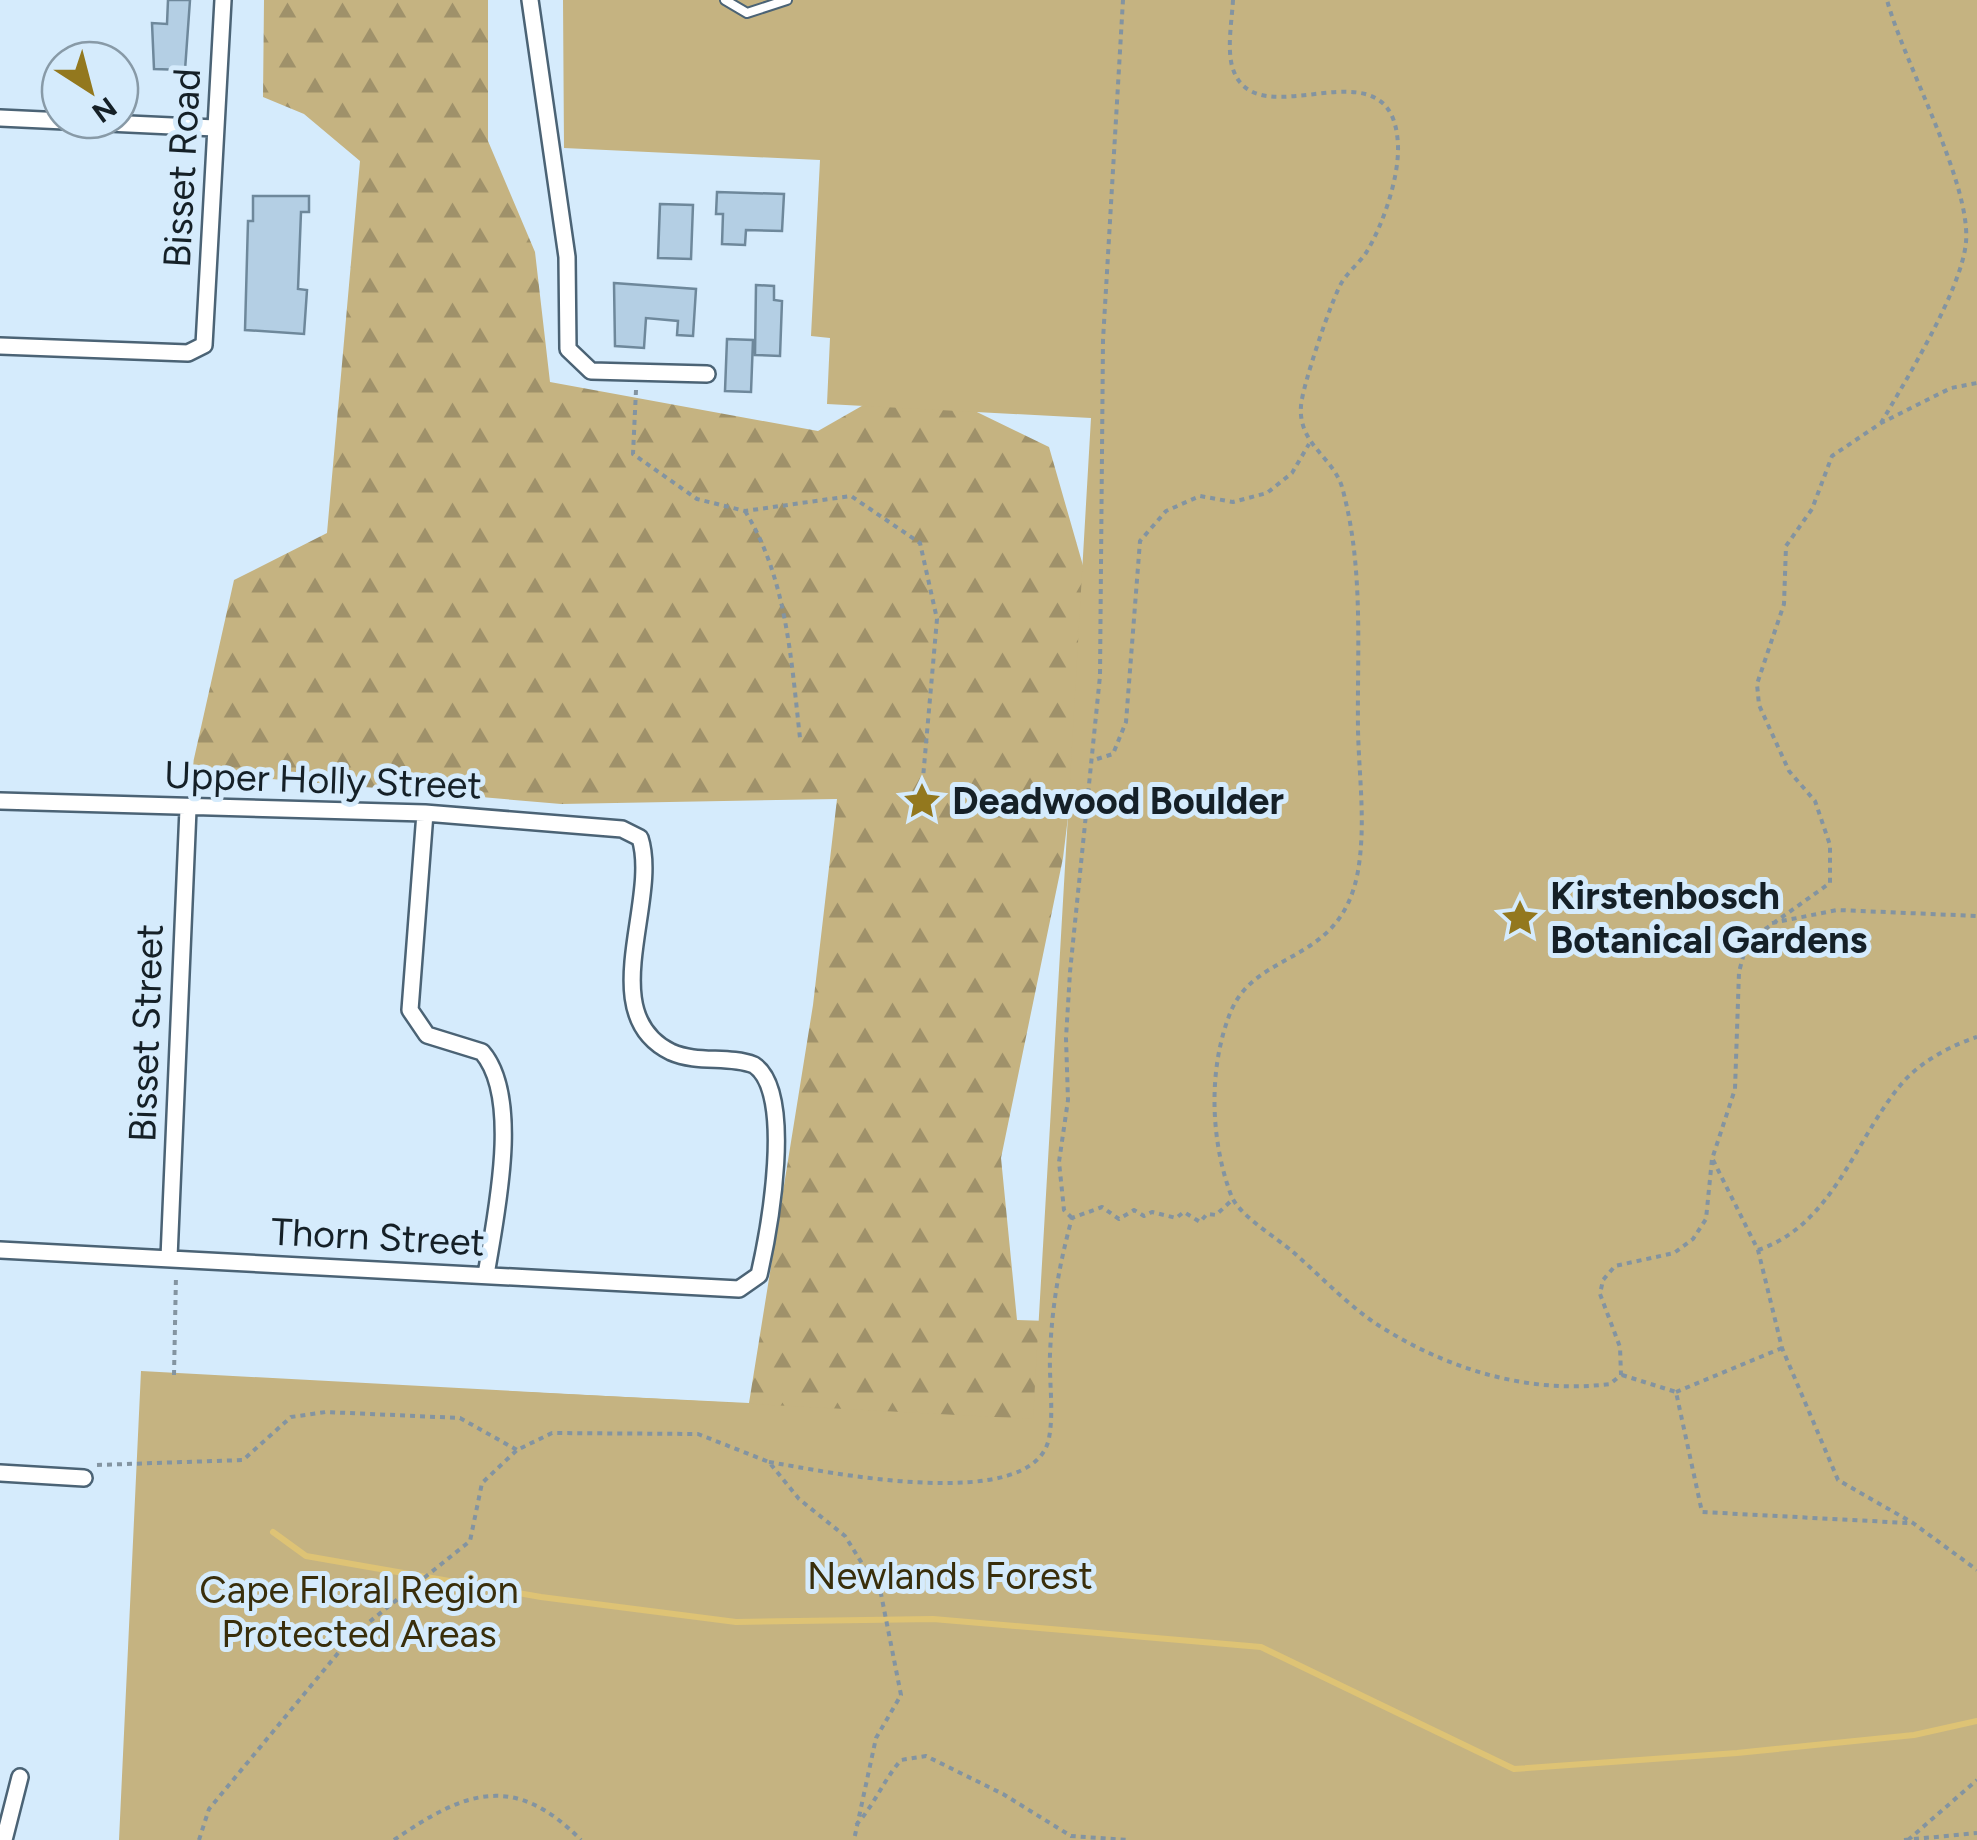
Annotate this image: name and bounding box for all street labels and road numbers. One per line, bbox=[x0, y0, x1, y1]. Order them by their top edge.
street label: Bisset Road bbox=[154, 67, 210, 269]
street label: Upper Holly Street bbox=[163, 751, 483, 809]
street label: Bisset Street bbox=[119, 923, 173, 1143]
street label: Thorn Street bbox=[270, 1208, 486, 1266]

